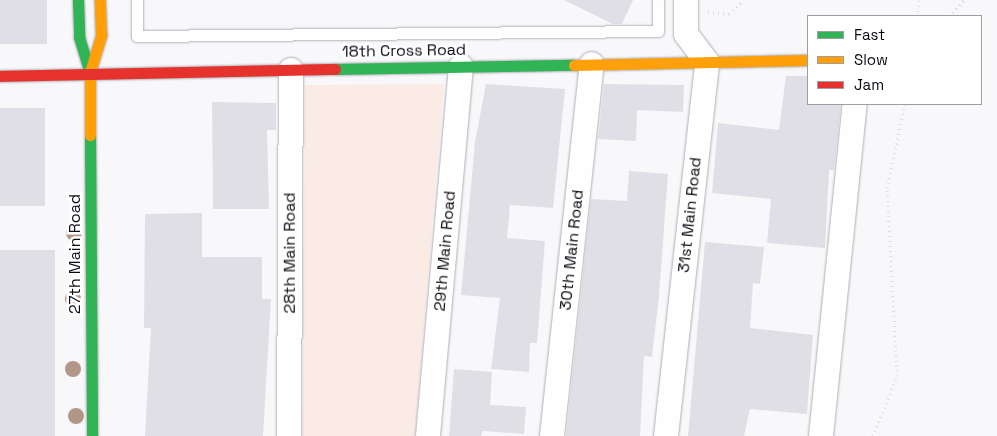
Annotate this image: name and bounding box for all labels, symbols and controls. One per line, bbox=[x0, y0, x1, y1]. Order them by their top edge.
legend bbox=[807, 15, 982, 105]
text: Fast bbox=[854, 25, 885, 44]
street label: 18th Cross Road bbox=[342, 40, 466, 62]
text: Slow bbox=[854, 50, 888, 69]
text: Jam bbox=[854, 75, 884, 94]
street label: 31st Main Road bbox=[674, 156, 706, 274]
street label: 30th Main Road bbox=[556, 189, 588, 311]
street label: 29th Main Road bbox=[430, 190, 460, 312]
street label: 28th Main Road bbox=[280, 192, 300, 314]
street label: 27th Main Road bbox=[65, 194, 85, 314]

